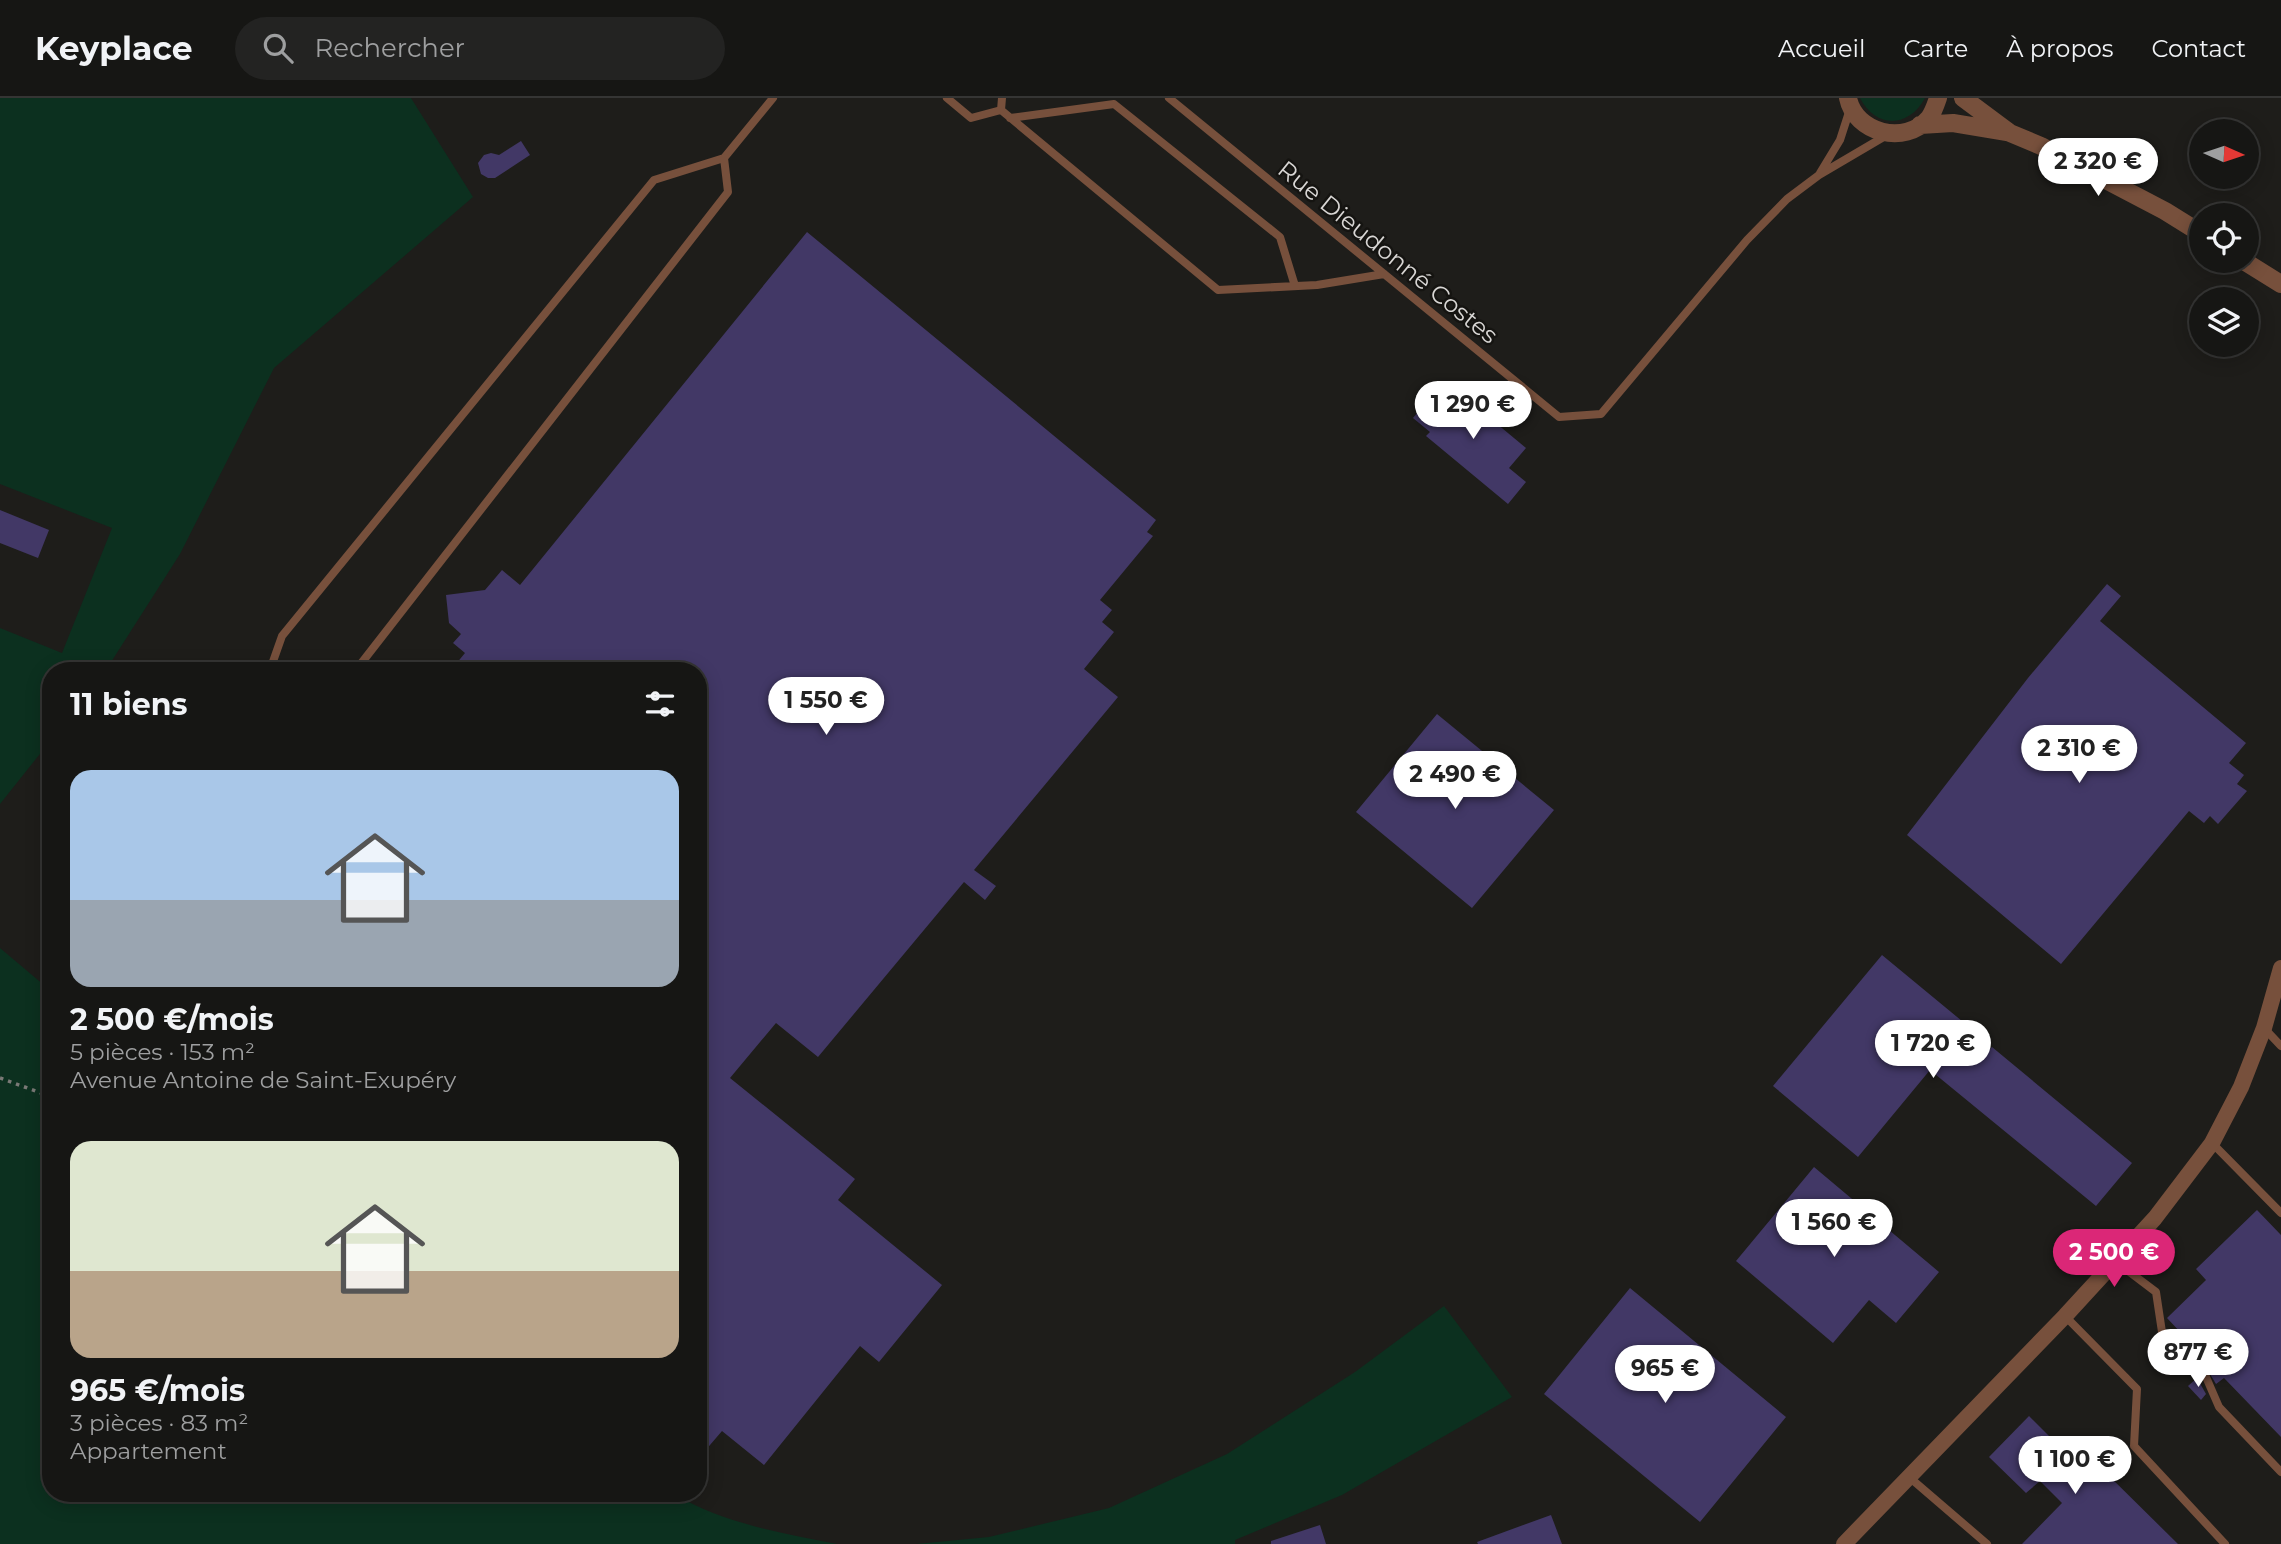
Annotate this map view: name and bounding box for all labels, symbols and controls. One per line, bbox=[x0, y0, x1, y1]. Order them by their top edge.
search box bbox=[235, 17, 725, 80]
text: Keyplace bbox=[35, 28, 193, 68]
icon: search bbox=[259, 29, 297, 67]
text: Rechercher bbox=[315, 32, 465, 64]
text: Accueil bbox=[1778, 34, 1865, 63]
text: Carte bbox=[1903, 34, 1968, 63]
text: À propos bbox=[2006, 34, 2113, 63]
text: Contact bbox=[2151, 34, 2246, 63]
north arrow bbox=[2189, 119, 2259, 189]
map controls bbox=[2189, 119, 2259, 357]
pin: 2 320 € bbox=[2033, 139, 2163, 198]
text: 2 320 € bbox=[2054, 147, 2142, 175]
street label: Rue Dieudonné Costes bbox=[1272, 154, 1504, 350]
button: locate bbox=[2189, 203, 2259, 273]
button: layers bbox=[2189, 287, 2259, 357]
pin: 1 290 € bbox=[1408, 382, 1538, 441]
text: 1 290 € bbox=[1431, 390, 1515, 418]
pin: 1 550 € bbox=[761, 678, 891, 737]
icon: filters bbox=[641, 685, 679, 723]
text: 11 biens bbox=[70, 686, 187, 723]
text: 1 550 € bbox=[784, 686, 868, 714]
pin: 2 310 € bbox=[2014, 726, 2144, 785]
text: 2 310 € bbox=[2037, 734, 2121, 762]
pin: 2 490 € bbox=[1390, 752, 1520, 811]
text: 2 490 € bbox=[1409, 760, 1501, 788]
icon: home bbox=[312, 815, 438, 941]
text: 2 500 €/mois bbox=[70, 1001, 274, 1038]
pin: 1 720 € bbox=[1868, 1020, 1998, 1080]
text: 1 720 € bbox=[1891, 1029, 1975, 1057]
text: 5 pièces · 153 m² bbox=[70, 1038, 255, 1066]
text: Avenue Antoine de Saint-Exupéry bbox=[70, 1066, 456, 1094]
icon: home bbox=[312, 1186, 438, 1312]
pin: 1 560 € bbox=[1769, 1200, 1899, 1259]
text: 1 560 € bbox=[1792, 1208, 1876, 1236]
pin: 2 500 € bbox=[2049, 1230, 2179, 1289]
text: 2 500 € bbox=[2069, 1238, 2159, 1266]
pin: 877 € bbox=[2149, 1330, 2247, 1389]
text: 877 € bbox=[2164, 1338, 2232, 1366]
pin: 965 € bbox=[1616, 1346, 1714, 1405]
text: 965 € bbox=[1631, 1354, 1699, 1382]
text: 965 €/mois bbox=[70, 1372, 245, 1409]
text: 3 pièces · 83 m² bbox=[70, 1409, 248, 1437]
pin: 1 100 € bbox=[2010, 1436, 2140, 1496]
text: Appartement bbox=[70, 1437, 227, 1465]
text: 1 100 € bbox=[2035, 1445, 2115, 1473]

